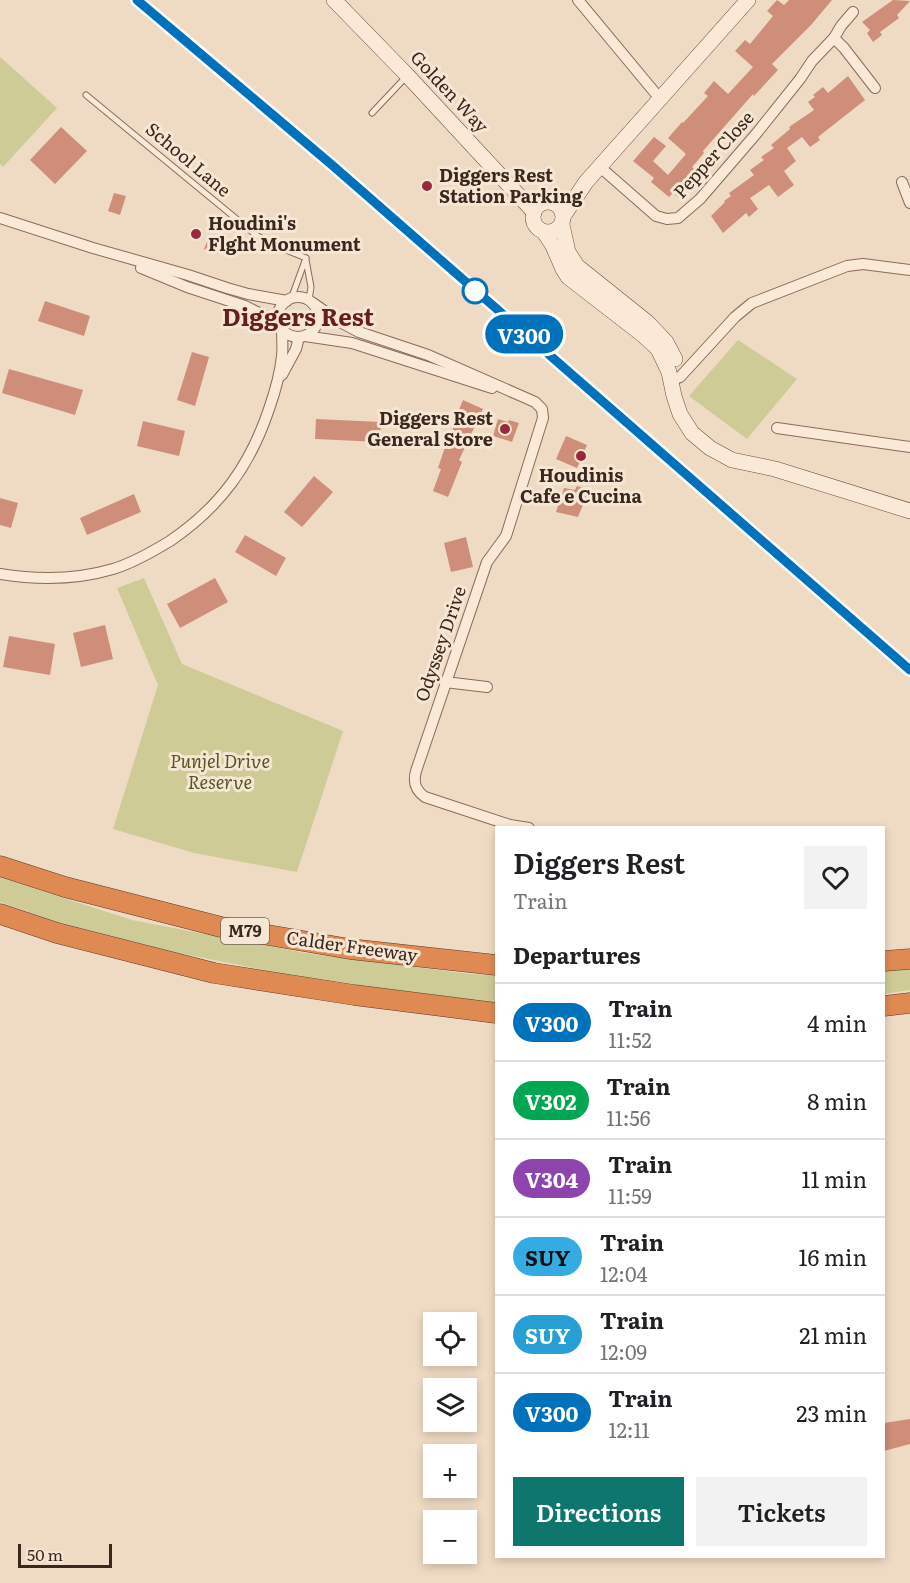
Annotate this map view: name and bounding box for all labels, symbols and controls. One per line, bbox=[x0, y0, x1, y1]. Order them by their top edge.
street label: Golden Way bbox=[405, 44, 496, 139]
street label: Pepper Close bbox=[666, 104, 759, 204]
street label: School Lane bbox=[140, 115, 237, 203]
place label: Diggers Rest Station Parking bbox=[439, 161, 584, 209]
marker: Diggers Rest Station Parking bbox=[420, 179, 434, 193]
place label: Houdini's Flght Monument bbox=[208, 209, 361, 257]
marker: Houdini's Flght Monument bbox=[189, 227, 203, 241]
unlabelled marker bbox=[462, 278, 488, 304]
district label: Diggers Rest bbox=[222, 298, 374, 333]
line badge: V300 bbox=[482, 314, 566, 354]
text: V300 bbox=[497, 319, 551, 350]
place label: Diggers Rest General Store bbox=[367, 404, 493, 452]
marker: Diggers Rest General Store bbox=[498, 422, 512, 436]
marker: Houdinis Cafe e Cucina bbox=[574, 449, 588, 463]
place label: Houdinis Cafe e Cucina bbox=[520, 461, 643, 509]
street label: Odyssey Drive bbox=[407, 582, 472, 705]
park label: Punjel Drive Reserve bbox=[170, 747, 270, 795]
text: Diggers Rest bbox=[513, 841, 685, 883]
button: heart bbox=[804, 846, 867, 909]
text: Train bbox=[513, 885, 567, 915]
road number: M79 bbox=[221, 918, 269, 944]
street label: Calder Freeway bbox=[285, 923, 420, 968]
text: Departures bbox=[513, 938, 640, 971]
text: Train bbox=[609, 991, 673, 1024]
text: 4 min bbox=[807, 1006, 867, 1039]
text: V300 bbox=[525, 1007, 579, 1038]
text: 11:52 bbox=[609, 1024, 652, 1054]
text: Train bbox=[607, 1069, 671, 1102]
text: 8 min bbox=[807, 1084, 867, 1117]
text: V302 bbox=[525, 1085, 577, 1116]
text: 11:56 bbox=[607, 1102, 650, 1132]
text: Train bbox=[608, 1147, 672, 1180]
text: 11 min bbox=[801, 1162, 867, 1195]
text: V304 bbox=[525, 1163, 578, 1194]
text: 11:59 bbox=[608, 1180, 652, 1210]
text: Train bbox=[600, 1225, 664, 1258]
text: 16 min bbox=[799, 1240, 867, 1273]
text: SUY bbox=[525, 1241, 570, 1272]
text: 12:04 bbox=[600, 1258, 648, 1288]
text: Train bbox=[600, 1303, 664, 1336]
map controls bbox=[423, 1312, 477, 1564]
button: locate bbox=[423, 1312, 477, 1366]
text: 21 min bbox=[799, 1318, 867, 1351]
text: SUY bbox=[525, 1319, 570, 1350]
text: 12:09 bbox=[600, 1336, 647, 1366]
button: layers bbox=[423, 1378, 477, 1432]
text: Train bbox=[609, 1381, 673, 1414]
text: 23 min bbox=[796, 1396, 867, 1429]
text: V300 bbox=[525, 1397, 579, 1428]
text: 12:11 bbox=[609, 1414, 650, 1444]
button: + bbox=[423, 1444, 477, 1498]
button: Directions bbox=[513, 1477, 684, 1546]
button: Tickets bbox=[696, 1477, 867, 1546]
button: − bbox=[423, 1510, 477, 1564]
scale bar bbox=[18, 1541, 112, 1568]
text: 50 m bbox=[27, 1542, 63, 1566]

